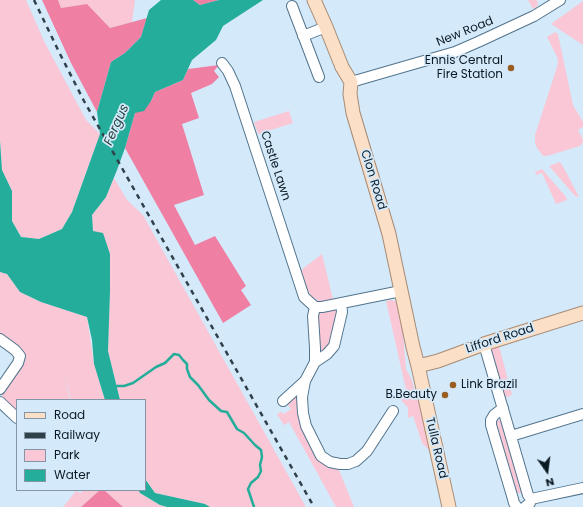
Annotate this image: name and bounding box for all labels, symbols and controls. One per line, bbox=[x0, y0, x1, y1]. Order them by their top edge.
street label: New Road bbox=[434, 14, 496, 50]
place label: Ennis Central Fire Station bbox=[425, 54, 503, 82]
marker: Ennis Central Fire Station bbox=[506, 63, 516, 73]
water label: Fergus bbox=[101, 102, 133, 148]
street label: Castle Lawn bbox=[257, 129, 293, 203]
street label: Clon Road bbox=[357, 148, 389, 212]
street label: Lifford Road bbox=[464, 321, 536, 357]
place label: Link Brazil bbox=[461, 378, 518, 392]
marker: Link Brazil bbox=[448, 380, 458, 390]
place label: B.Beauty bbox=[385, 388, 437, 402]
marker: B.Beauty bbox=[440, 390, 450, 400]
legend bbox=[16, 399, 146, 491]
text: Road bbox=[54, 406, 85, 423]
street label: Tulla Road bbox=[422, 416, 450, 480]
text: Railway bbox=[54, 426, 100, 443]
text: Park bbox=[54, 446, 80, 463]
north arrow bbox=[527, 451, 567, 491]
text: Water bbox=[54, 466, 90, 483]
text: N bbox=[544, 474, 556, 491]

